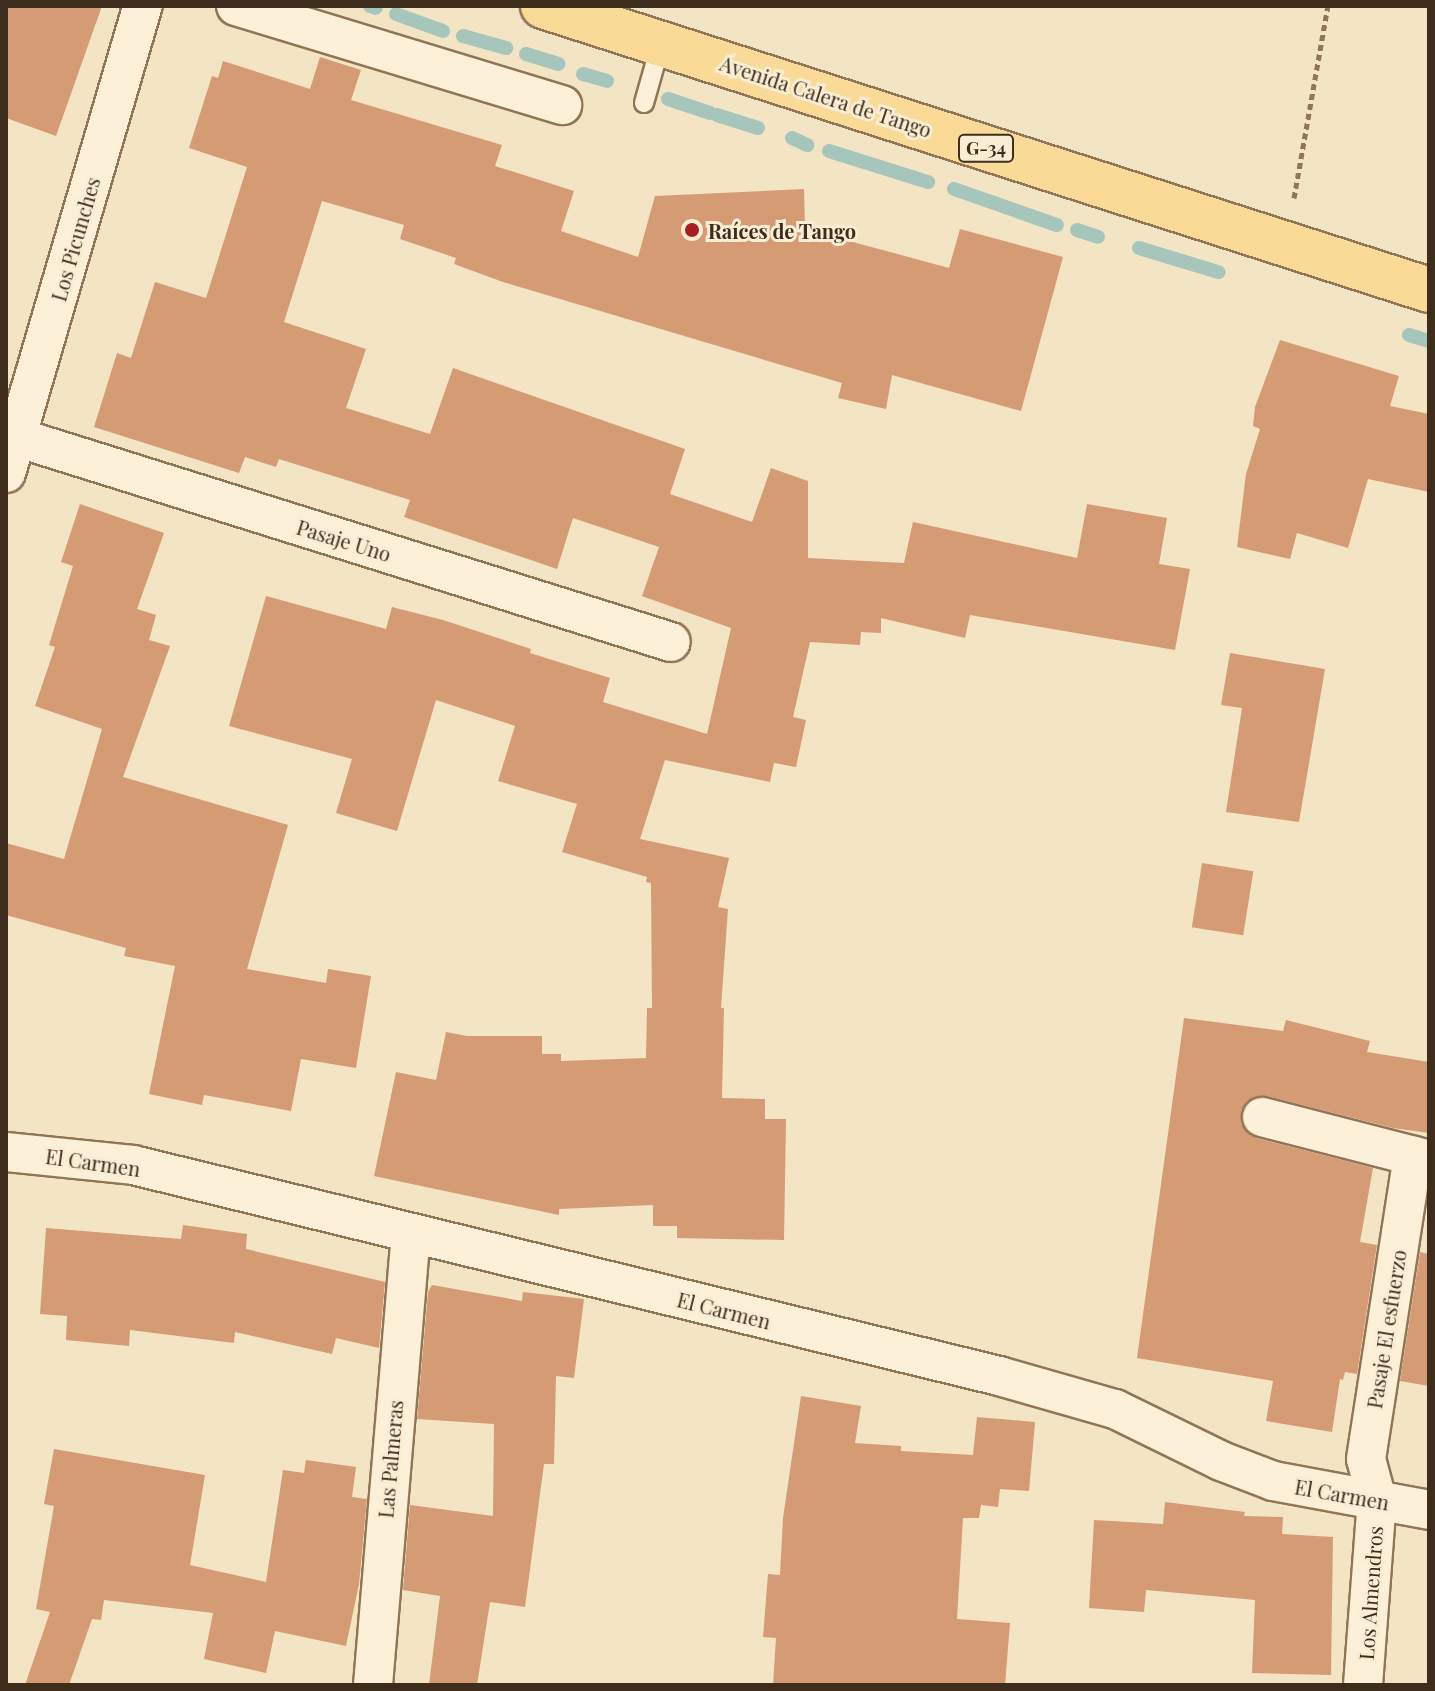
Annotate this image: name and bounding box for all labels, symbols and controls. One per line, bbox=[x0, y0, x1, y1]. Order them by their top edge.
street label: Avenida Calera de Tango bbox=[717, 50, 935, 142]
road number: G-34 bbox=[958, 134, 1014, 162]
street label: Los Picunches bbox=[46, 174, 104, 304]
place label: Raíces de Tango bbox=[708, 218, 856, 242]
marker: Raíces de Tango bbox=[683, 221, 701, 239]
street label: Pasaje Uno bbox=[294, 514, 394, 566]
street label: El Carmen bbox=[44, 1143, 142, 1181]
street label: Pasaje El esfuerzo bbox=[1362, 1248, 1410, 1410]
street label: El Carmen bbox=[675, 1287, 773, 1333]
street label: Las Palmeras bbox=[373, 1399, 407, 1519]
street label: El Carmen bbox=[1293, 1474, 1391, 1514]
street label: Los Almendros bbox=[1353, 1525, 1387, 1661]

